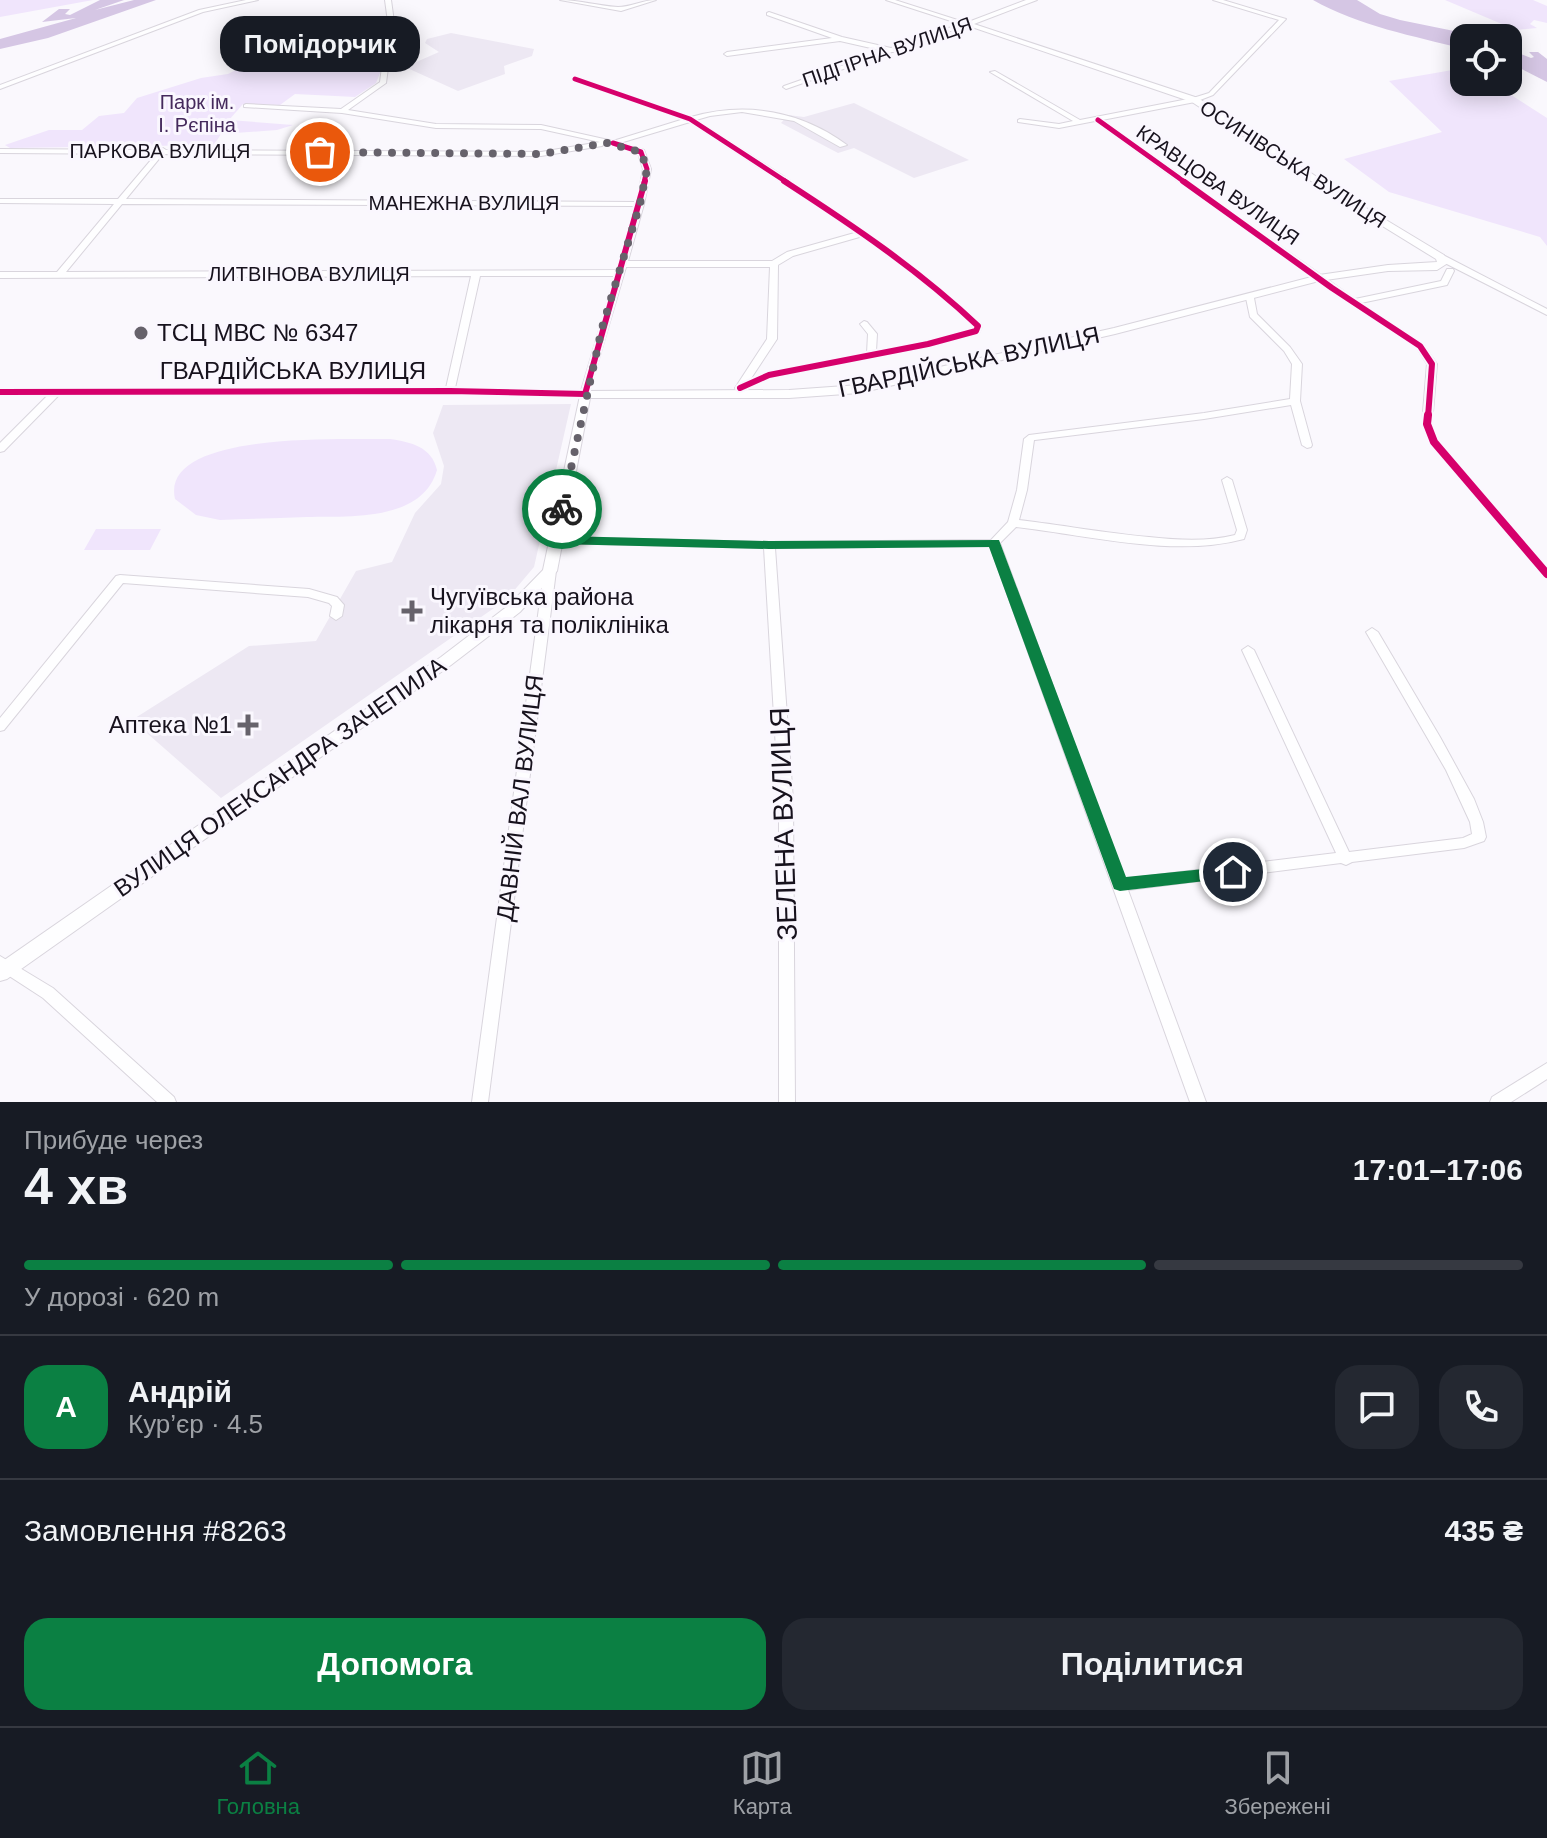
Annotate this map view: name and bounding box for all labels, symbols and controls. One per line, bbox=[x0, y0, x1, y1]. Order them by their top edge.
street label: ПІДГІРНА ВУЛИЦЯ bbox=[799, 13, 975, 91]
callout: Помідорчик bbox=[220, 16, 420, 72]
map controls bbox=[1450, 24, 1522, 96]
button: locate bbox=[1450, 24, 1522, 96]
text: Помідорчик bbox=[244, 29, 396, 59]
park label: Парк ім. І. Рєпіна bbox=[158, 91, 237, 136]
street label: ОСИНІВСЬКА ВУЛИЦЯ bbox=[1196, 96, 1390, 232]
pin bbox=[286, 118, 354, 186]
street label: КРАВЦОВА ВУЛИЦЯ bbox=[1133, 121, 1303, 249]
icon: bag bbox=[298, 130, 342, 174]
street label: ПАРКОВА ВУЛИЦЯ bbox=[69, 140, 251, 162]
street label: МАНЕЖНА ВУЛИЦЯ bbox=[368, 192, 560, 214]
street label: ЛИТВІНОВА ВУЛИЦЯ bbox=[208, 263, 410, 285]
place label: ТСЦ МВС № 6347 bbox=[157, 319, 358, 346]
street label: ГВАРДІЙСЬКА ВУЛИЦЯ bbox=[836, 321, 1102, 402]
marker: ТСЦ МВС № 6347 bbox=[132, 324, 150, 342]
street label: ГВАРДІЙСЬКА ВУЛИЦЯ bbox=[160, 357, 426, 384]
courier bbox=[522, 469, 602, 549]
icon: bike bbox=[540, 487, 584, 531]
place label: Чугуївська района лікарня та поліклініка bbox=[430, 583, 670, 638]
marker: Чугуївська района лікарня та поліклініка bbox=[401, 600, 423, 622]
street label: ВУЛИЦЯ ОЛЕКСАНДРА ЗАЧЕПИЛА bbox=[109, 651, 451, 902]
street label: ДАВНІЙ ВАЛ ВУЛИЦЯ bbox=[491, 673, 548, 923]
street label: ЗЕЛЕНА ВУЛИЦЯ bbox=[764, 707, 803, 941]
place label: Аптека №1 bbox=[109, 711, 232, 738]
marker: Аптека №1 bbox=[239, 716, 257, 734]
pin bbox=[1199, 838, 1267, 906]
icon: home bbox=[1211, 850, 1255, 894]
text: Прибуде через bbox=[24, 1125, 203, 1155]
text: 17:01–17:06 bbox=[1353, 1153, 1523, 1186]
text: 4 хв bbox=[24, 1157, 128, 1215]
text: У дорозі · 620 m bbox=[24, 1282, 219, 1312]
button: chat bbox=[1335, 1365, 1419, 1449]
button: phone bbox=[1439, 1365, 1523, 1449]
text: Андрій bbox=[128, 1375, 232, 1408]
text: А bbox=[55, 1390, 77, 1423]
text: Кур’єр · 4.5 bbox=[128, 1409, 263, 1439]
text: Замовлення #8263 bbox=[24, 1514, 287, 1547]
text: 435 ₴ bbox=[1445, 1514, 1523, 1547]
button: Допомога bbox=[24, 1618, 766, 1710]
button: Поділитися bbox=[782, 1618, 1523, 1710]
tab: Головна bbox=[216, 1746, 300, 1820]
tab: Карта bbox=[733, 1746, 792, 1820]
tab: Збережені bbox=[1225, 1746, 1331, 1820]

